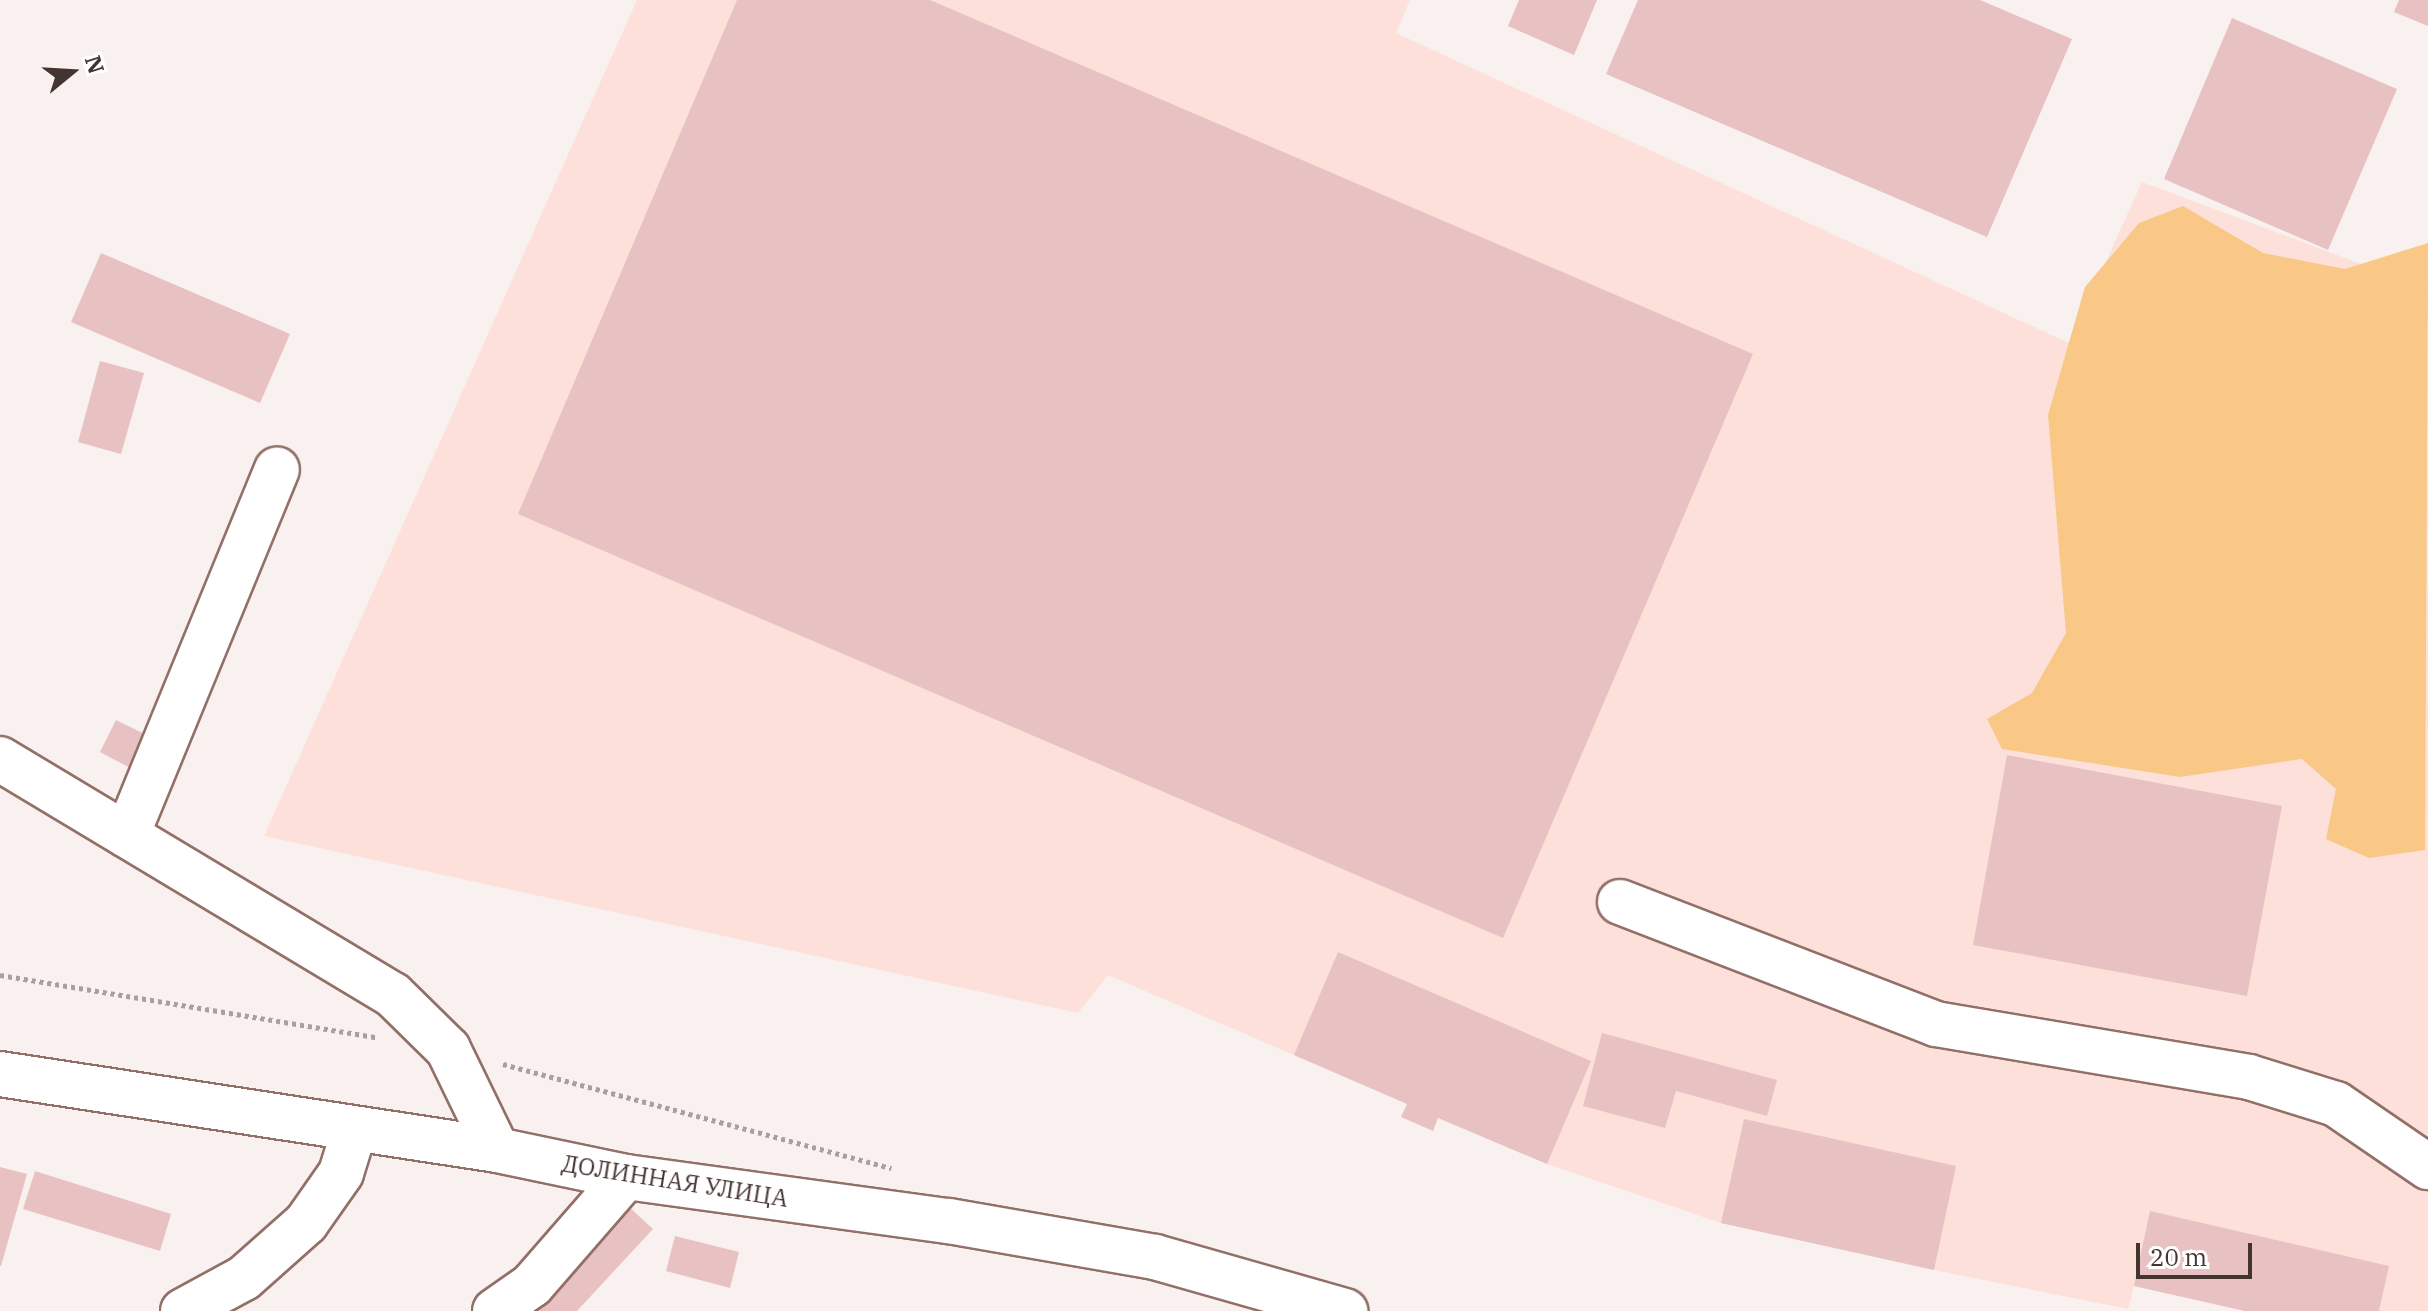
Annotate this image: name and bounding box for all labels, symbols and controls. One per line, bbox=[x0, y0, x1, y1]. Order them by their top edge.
north arrow bbox=[32, 32, 112, 112]
text: N bbox=[79, 52, 112, 77]
street label: ДОЛИННАЯ УЛИЦА bbox=[560, 1149, 790, 1213]
scale bar bbox=[2140, 1227, 2256, 1277]
text: 20 m bbox=[2150, 1241, 2207, 1273]

